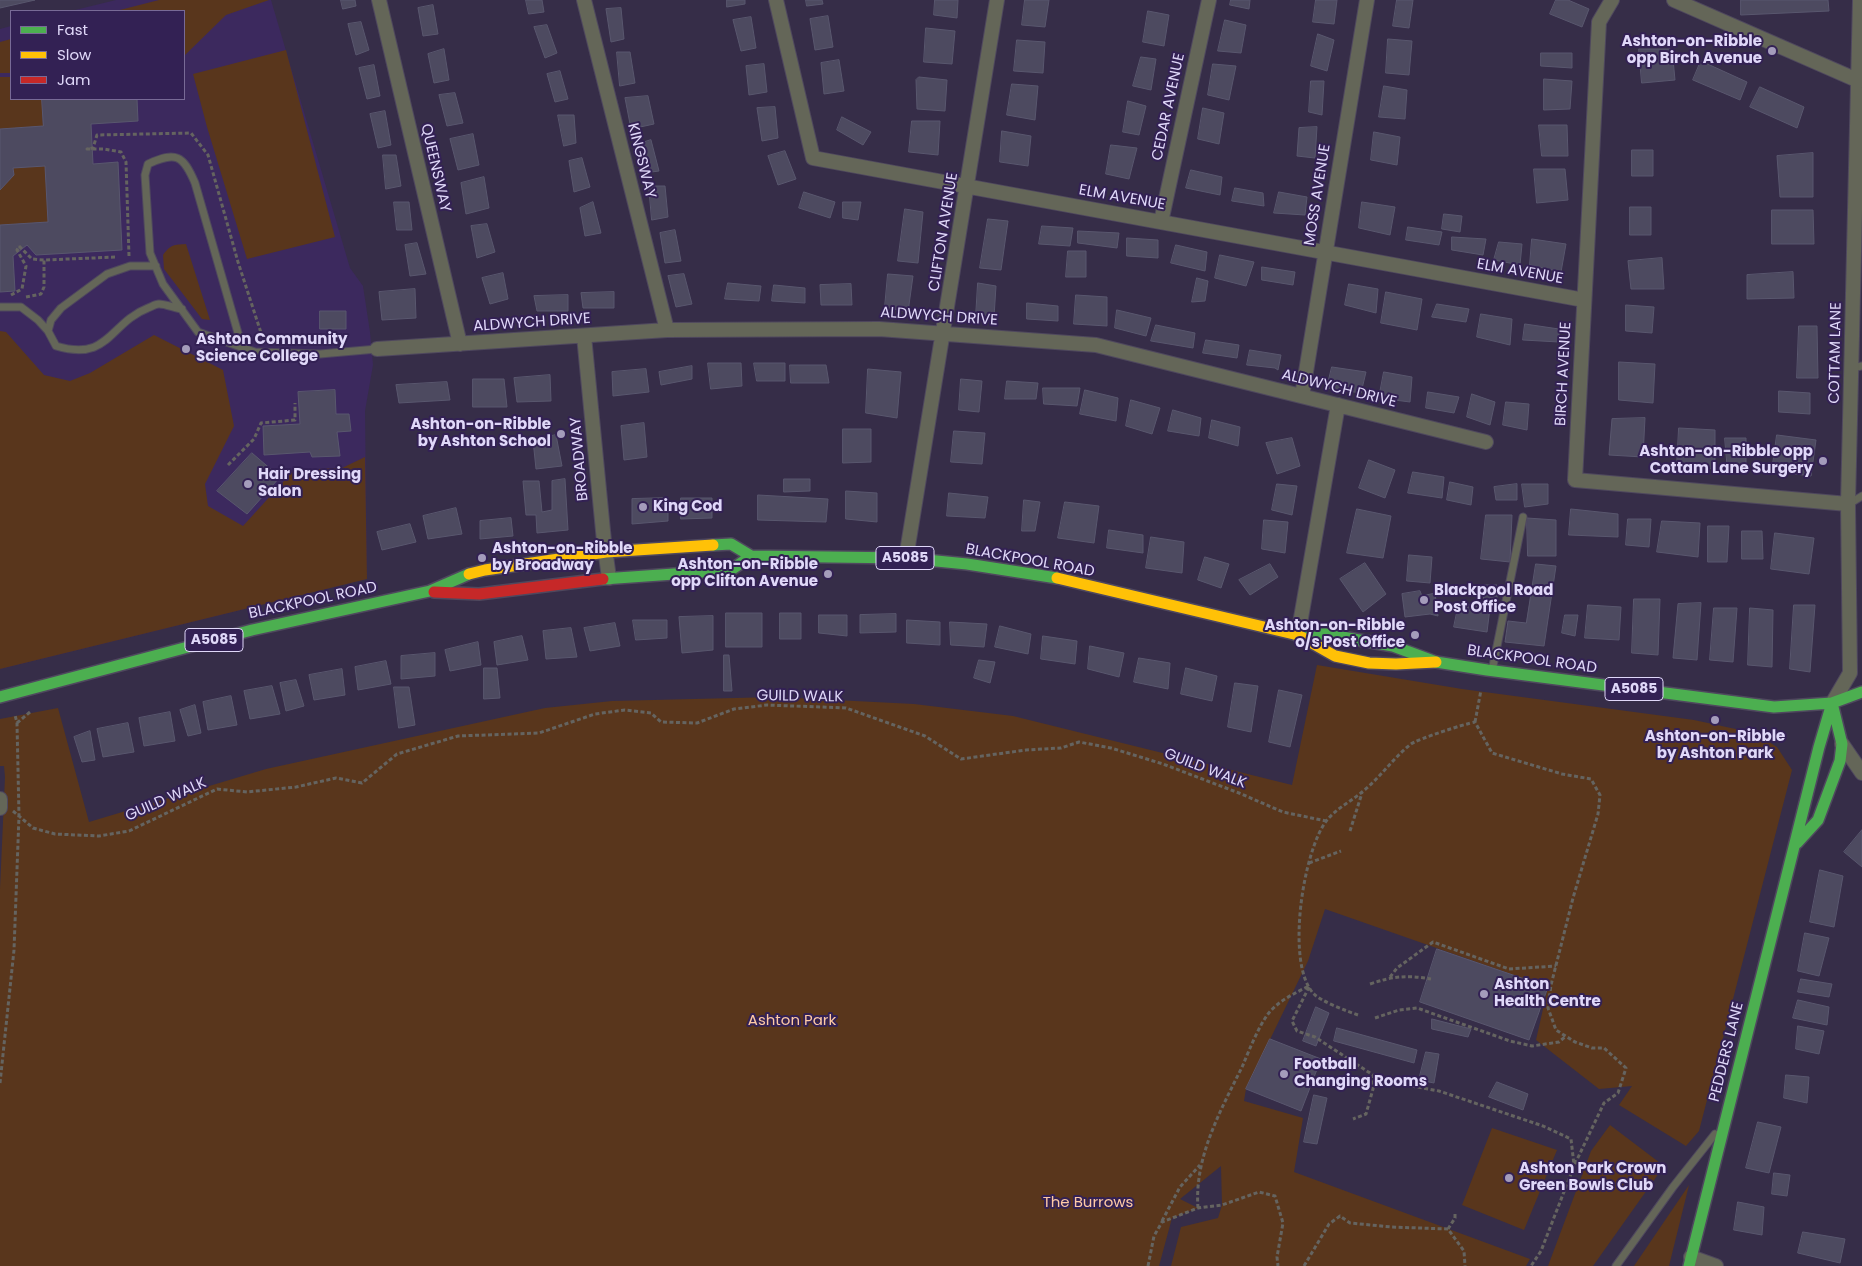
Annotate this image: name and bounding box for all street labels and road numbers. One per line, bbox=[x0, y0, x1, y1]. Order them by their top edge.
street label: CEDAR AVENUE bbox=[1149, 52, 1189, 162]
street label: KINGSWAY bbox=[623, 121, 659, 201]
street label: QUEENSWAY bbox=[416, 122, 454, 214]
street label: MOSS AVENUE bbox=[1301, 143, 1335, 247]
street label: CLIFTON AVENUE bbox=[926, 171, 962, 293]
street label: ELM AVENUE bbox=[1077, 182, 1167, 214]
street label: ELM AVENUE bbox=[1475, 256, 1565, 288]
street label: COTTAM LANE bbox=[1826, 302, 1846, 404]
street label: ALDWYCH DRIVE bbox=[880, 304, 998, 330]
street label: ALDWYCH DRIVE bbox=[473, 310, 591, 336]
street label: BIRCH AVENUE bbox=[1552, 321, 1576, 427]
street label: ALDWYCH DRIVE bbox=[1280, 366, 1398, 412]
street label: BROADWAY bbox=[567, 416, 593, 502]
street label: BLACKPOOL ROAD bbox=[964, 541, 1096, 581]
road number: A5085 bbox=[876, 546, 934, 570]
street label: BLACKPOOL ROAD bbox=[247, 579, 379, 623]
road number: A5085 bbox=[185, 628, 243, 652]
street label: BLACKPOOL ROAD bbox=[1466, 642, 1598, 678]
road number: A5085 bbox=[1605, 678, 1663, 701]
street label: GUILD WALK bbox=[756, 687, 844, 707]
street label: GUILD WALK bbox=[1161, 745, 1249, 793]
street label: GUILD WALK bbox=[123, 774, 209, 826]
street label: PEDDERS LANE bbox=[1706, 1000, 1748, 1104]

